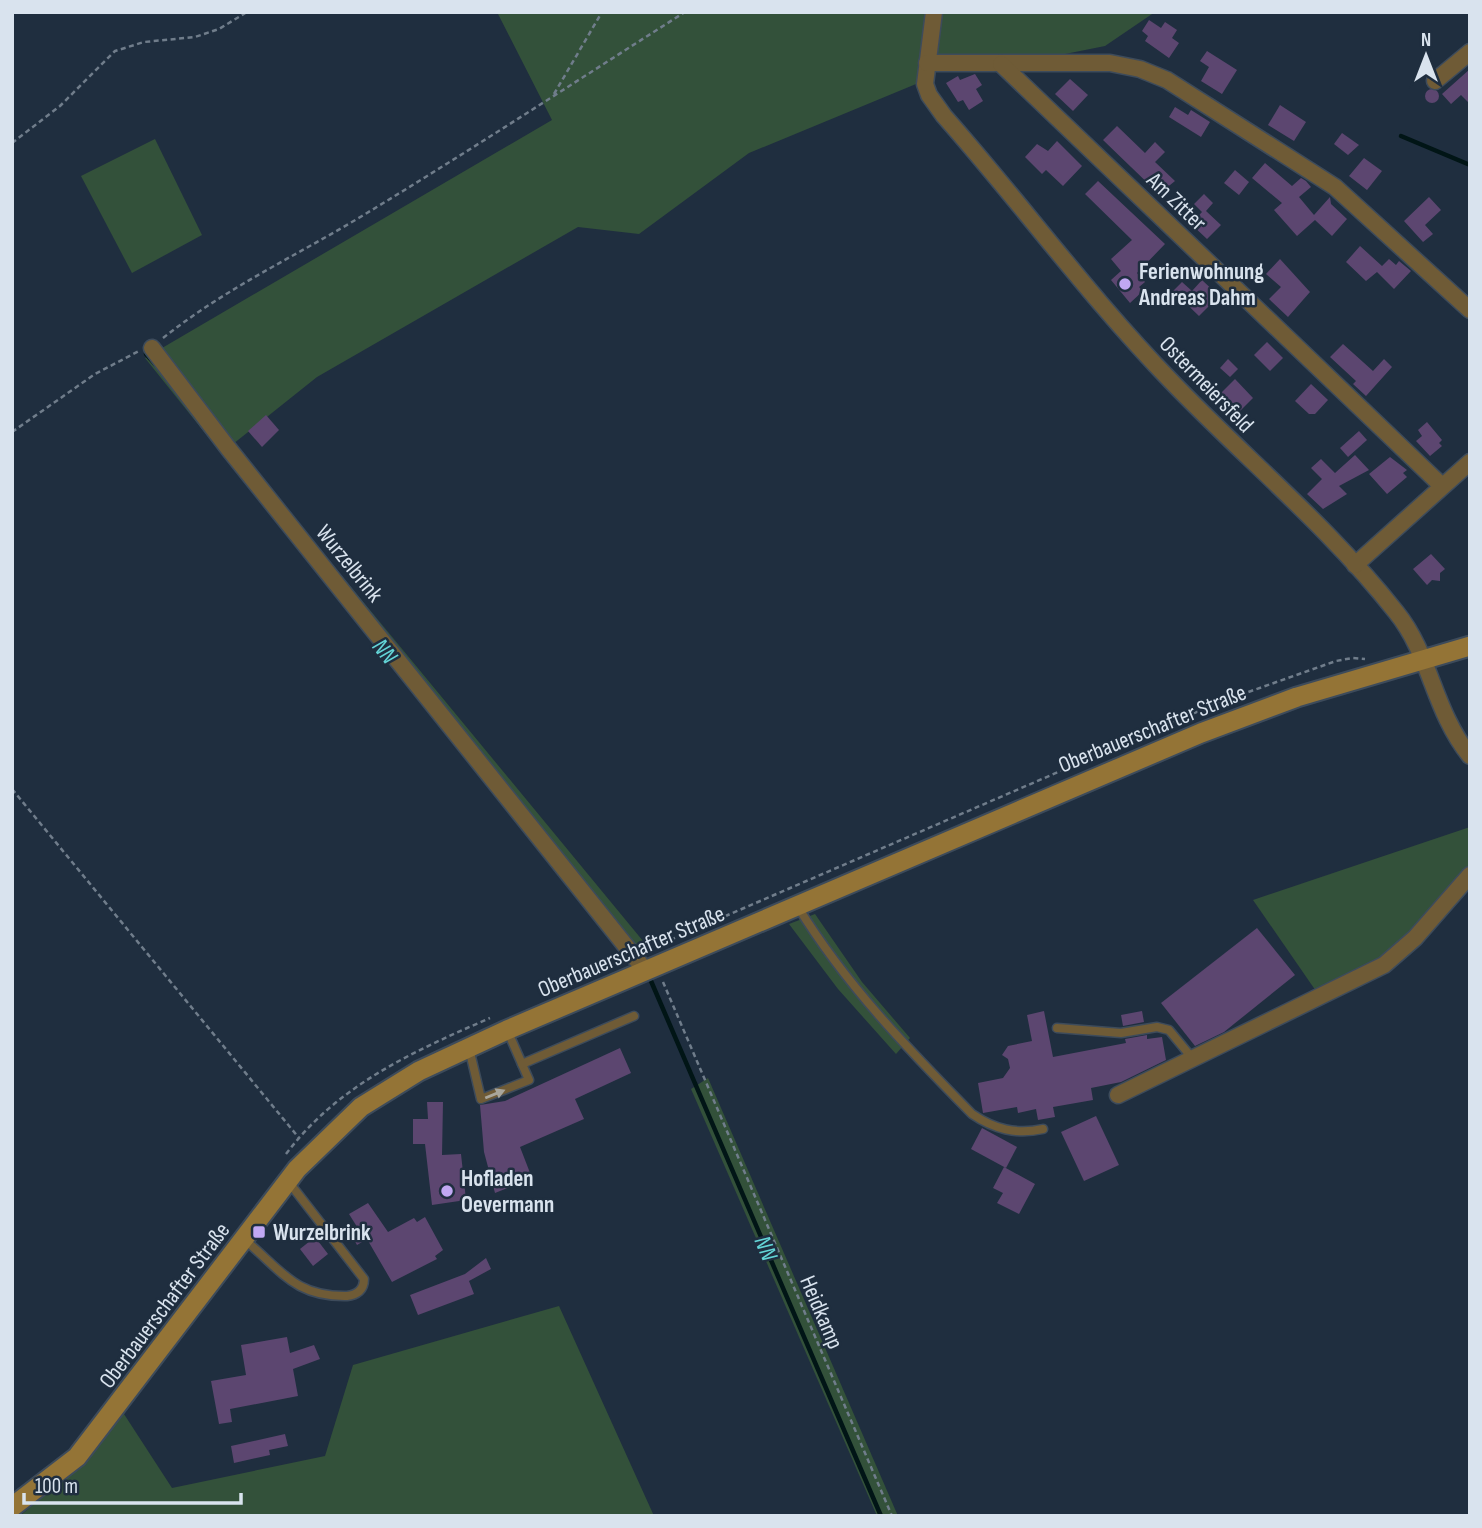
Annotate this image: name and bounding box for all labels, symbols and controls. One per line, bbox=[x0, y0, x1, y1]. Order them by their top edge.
north arrow bbox=[1391, 21, 1461, 91]
text: N bbox=[1421, 29, 1431, 52]
street label: Am Zitter bbox=[1140, 166, 1212, 237]
place label: Ferienwohnung Andreas Dahm bbox=[1138, 258, 1264, 312]
marker: Ferienwohnung Andreas Dahm bbox=[1117, 276, 1133, 292]
street label: Ostermeiersfeld bbox=[1153, 331, 1259, 439]
street label: Wurzelbrink bbox=[310, 519, 389, 608]
water label: NN bbox=[366, 633, 404, 671]
street label: Oberbauerschafter Straße bbox=[1054, 678, 1250, 779]
street label: Oberbauerschafter Straße bbox=[534, 900, 729, 1004]
one-way arrow bbox=[485, 1088, 506, 1099]
place label: Hofladen Oevermann bbox=[461, 1165, 554, 1219]
marker: Hofladen Oevermann bbox=[439, 1183, 455, 1199]
street label: Oberbauerschafter Straße bbox=[93, 1217, 236, 1394]
place label: Wurzelbrink bbox=[273, 1219, 371, 1247]
marker: Wurzelbrink bbox=[251, 1224, 267, 1240]
water label: NN bbox=[748, 1231, 784, 1266]
street label: Heidkamp bbox=[793, 1272, 849, 1353]
scale bar bbox=[24, 1462, 242, 1506]
text: 100 m bbox=[35, 1474, 78, 1499]

